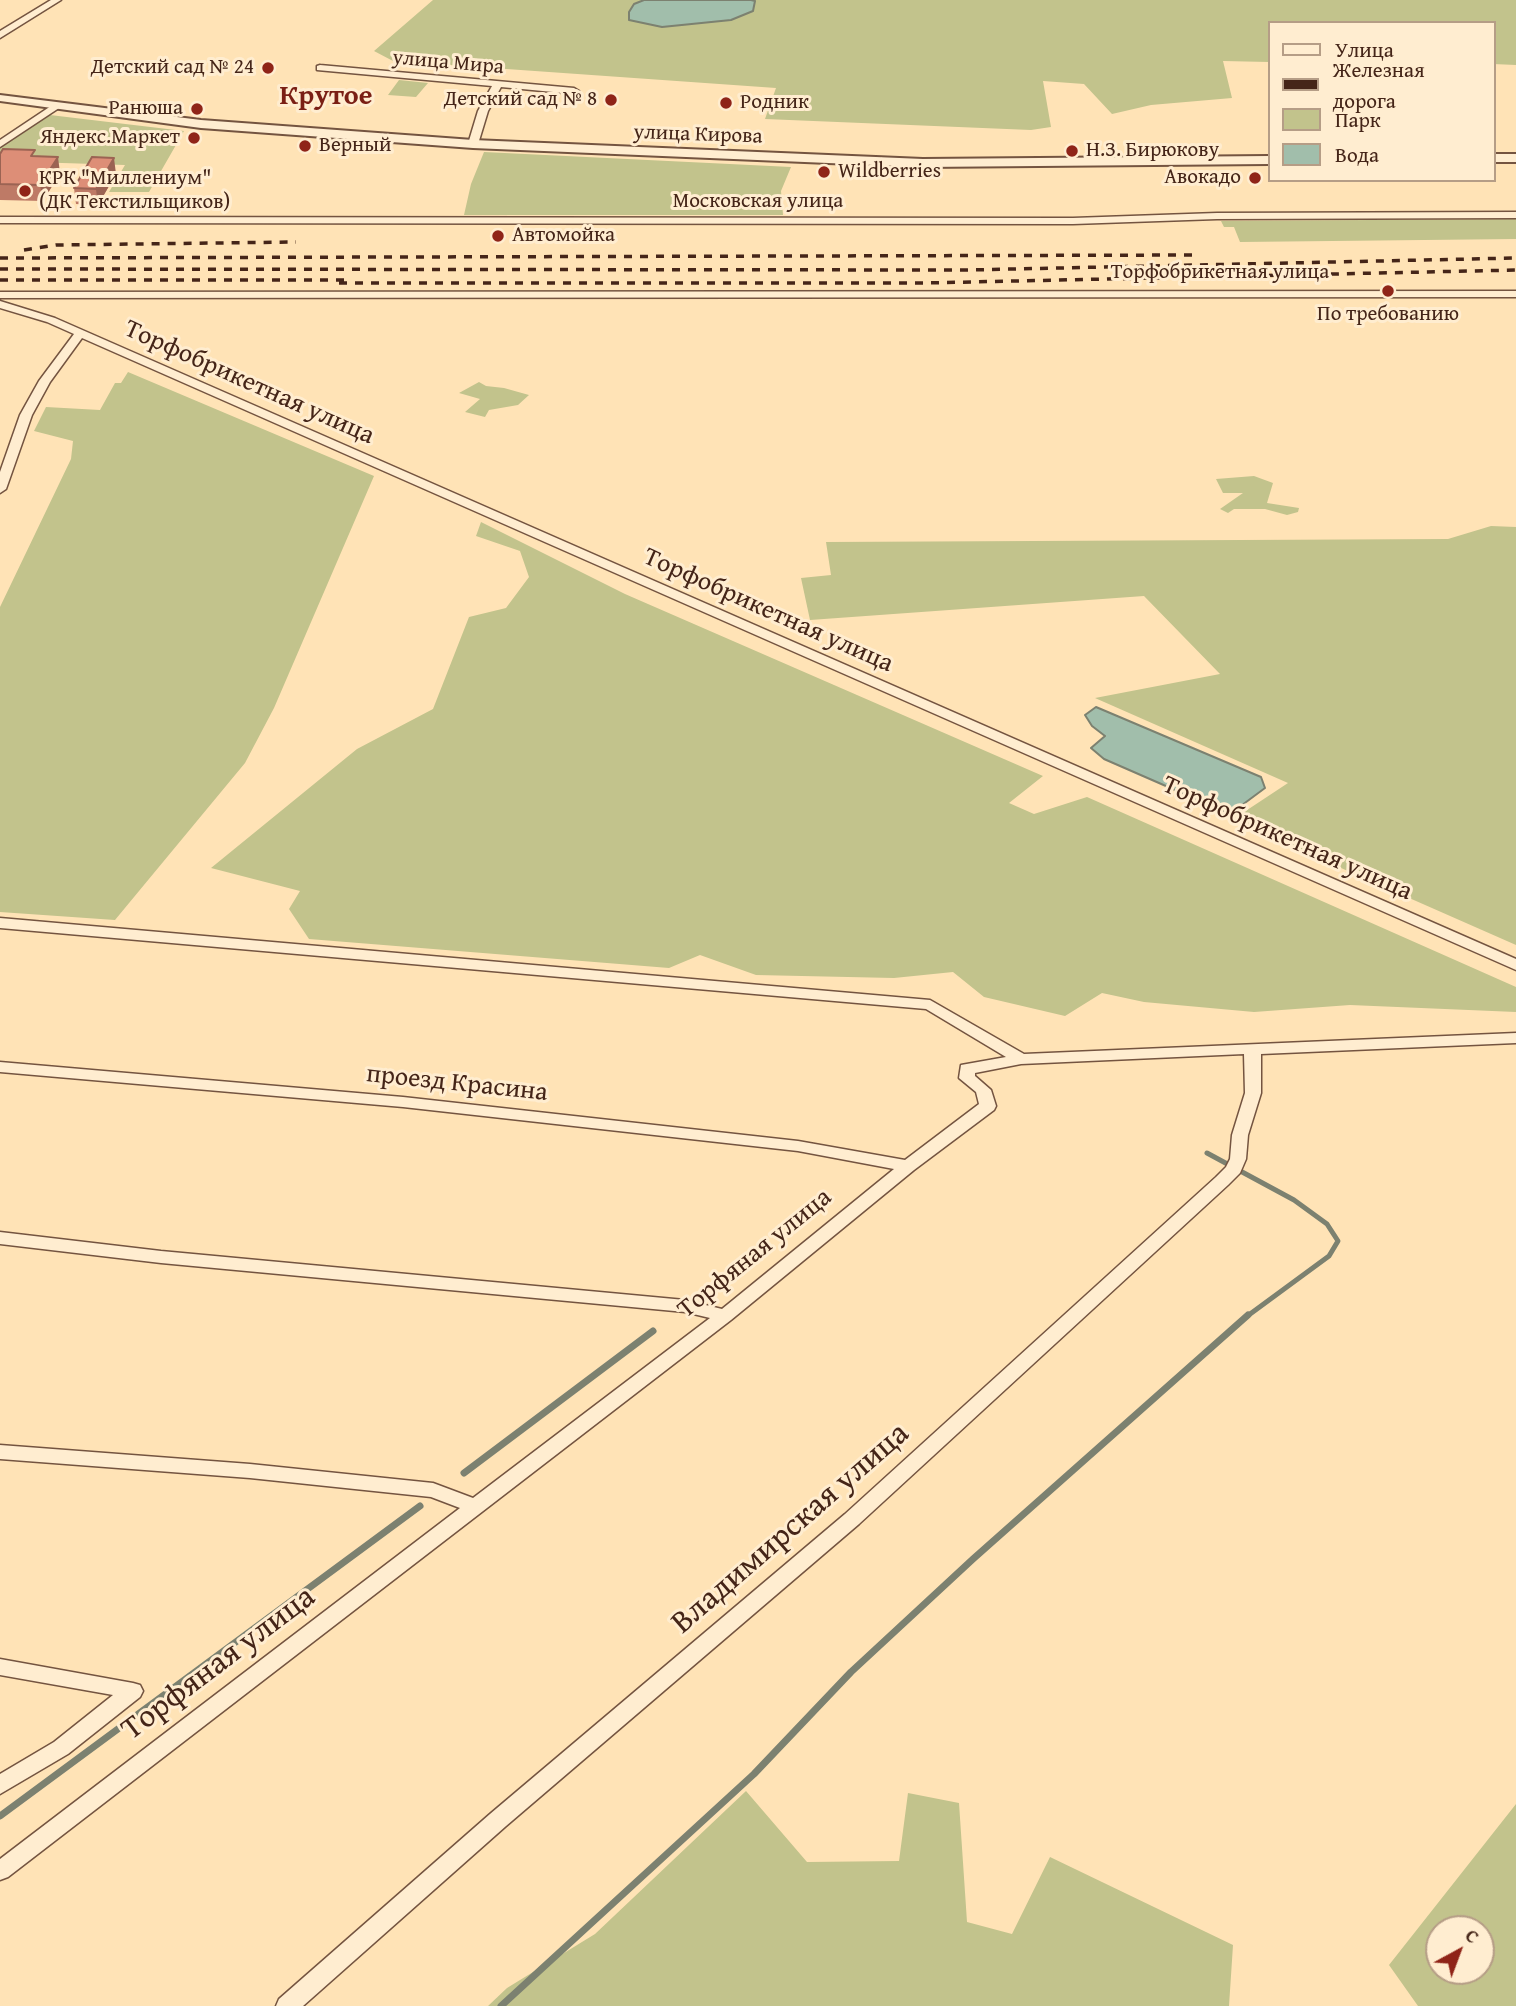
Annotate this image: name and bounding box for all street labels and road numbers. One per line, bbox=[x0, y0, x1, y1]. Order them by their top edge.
street label: улица Мира bbox=[391, 46, 505, 80]
street label: улица Кирова bbox=[633, 120, 763, 150]
street label: Московская улица bbox=[673, 189, 843, 215]
street label: Торфобрикетная улица bbox=[1111, 260, 1329, 286]
street label: Торфобрикетная улица bbox=[119, 314, 379, 452]
street label: Торфобрикетная улица bbox=[638, 542, 898, 680]
street label: Торфобрикетная улица bbox=[1157, 770, 1417, 908]
street label: проезд Красина bbox=[365, 1059, 549, 1109]
street label: Торфяная улица bbox=[672, 1182, 838, 1326]
street label: Владимирская улица bbox=[664, 1415, 918, 1643]
street label: Торфяная улица bbox=[115, 1579, 323, 1749]

